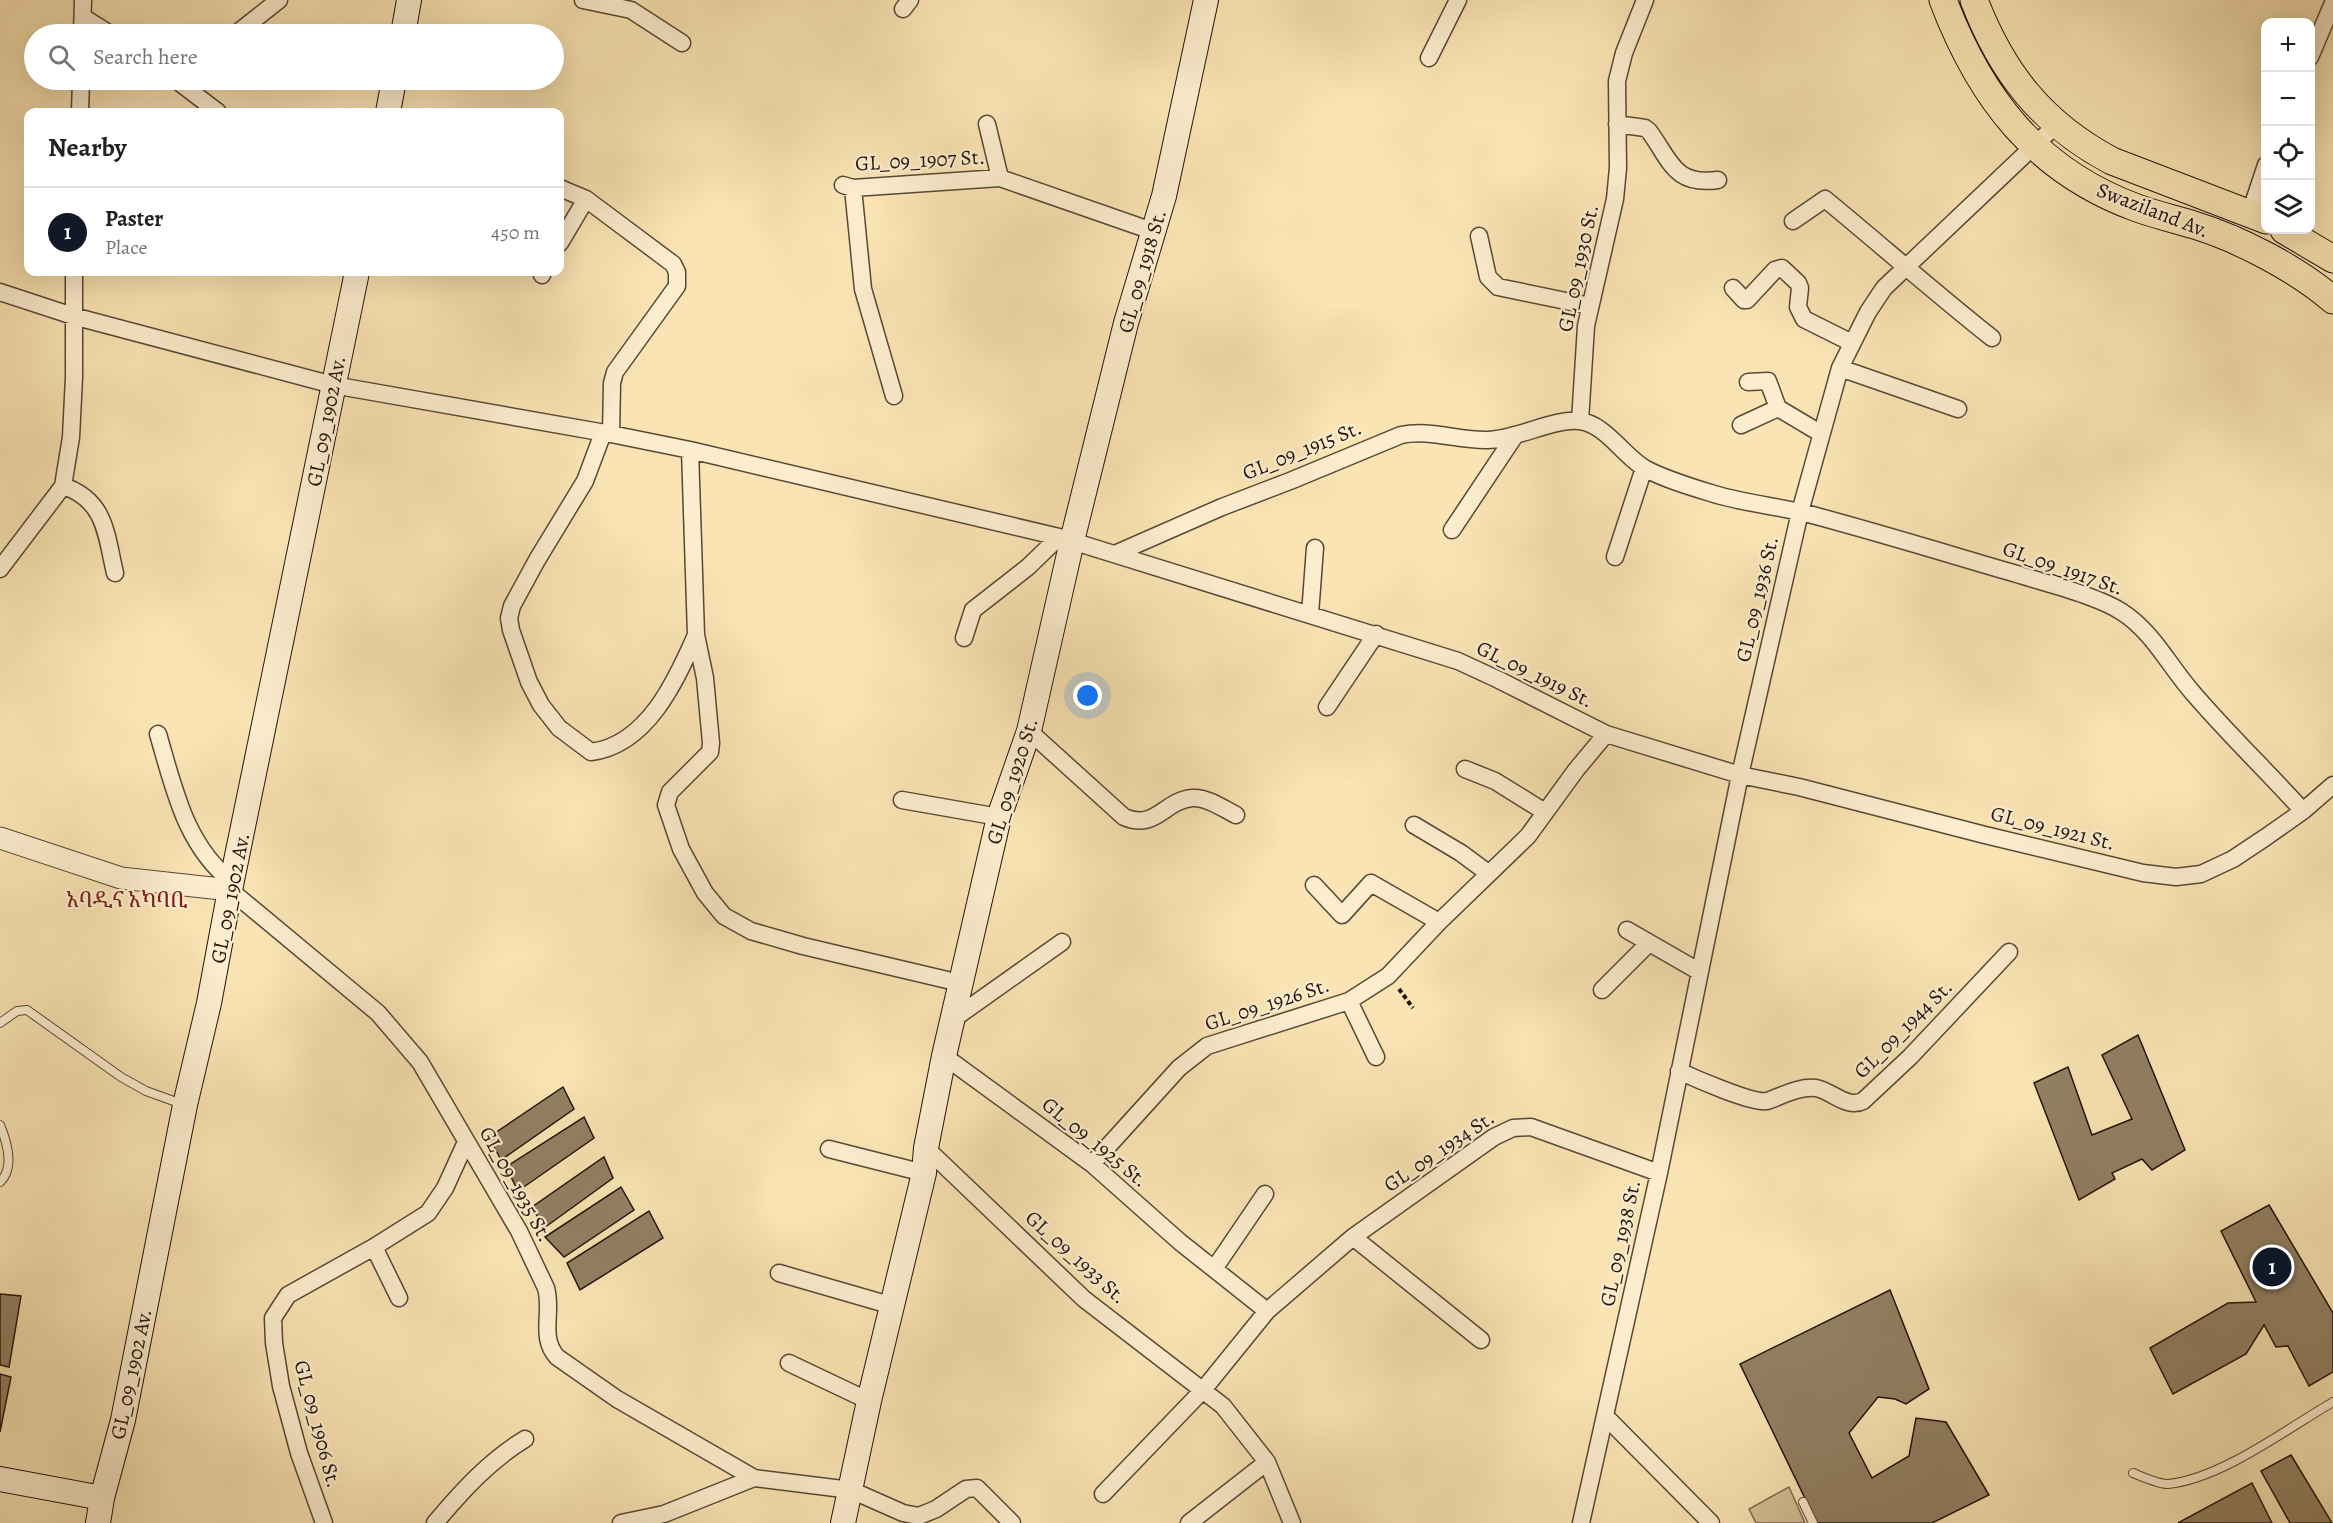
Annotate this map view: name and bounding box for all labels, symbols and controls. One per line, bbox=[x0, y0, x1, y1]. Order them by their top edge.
map controls bbox=[2261, 18, 2315, 234]
button: + bbox=[2261, 18, 2315, 72]
search box bbox=[24, 24, 564, 90]
icon: search bbox=[45, 41, 78, 74]
text: Search here bbox=[93, 42, 198, 72]
button: − bbox=[2261, 72, 2315, 126]
button: locate bbox=[2261, 126, 2315, 180]
text: Nearby bbox=[48, 130, 127, 165]
street label: GL_09_1907 St. bbox=[854, 143, 986, 177]
street label: Swaziland Av. bbox=[2093, 176, 2213, 244]
button: layers bbox=[2261, 180, 2315, 234]
street label: GL_09_1930 St. bbox=[1551, 202, 1605, 334]
text: Paster bbox=[105, 204, 163, 234]
street label: GL_09_1918 St. bbox=[1111, 206, 1173, 336]
text: 1 bbox=[64, 219, 71, 246]
text: 450 m bbox=[491, 219, 540, 246]
text: Place bbox=[105, 234, 147, 261]
street label: GL_09_1902 Av. bbox=[300, 353, 352, 489]
street label: GL_09_1915 St. bbox=[1238, 413, 1366, 487]
street label: GL_09_1936 St. bbox=[1729, 533, 1785, 665]
street label: GL_09_1917 St. bbox=[1999, 534, 2127, 602]
street label: GL_09_1919 St. bbox=[1472, 634, 1598, 714]
your location bbox=[1073, 681, 1102, 710]
street label: GL_09_1920 St. bbox=[979, 714, 1045, 848]
street label: GL_09_1921 St. bbox=[1988, 799, 2118, 857]
street label: GL_09_1902 Av. bbox=[204, 830, 256, 966]
district label: አባዲና አካባቢ bbox=[66, 885, 188, 915]
street label: GL_09_1926 St. bbox=[1201, 971, 1333, 1037]
street label: GL_09_1944 St. bbox=[1847, 973, 1959, 1085]
street label: GL_09_1925 St. bbox=[1036, 1091, 1154, 1193]
street label: GL_09_1934 St. bbox=[1378, 1104, 1500, 1198]
street label: GL_09_1935 St. bbox=[473, 1121, 559, 1247]
street label: GL_09_1938 St. bbox=[1593, 1177, 1647, 1309]
street label: GL_09_1933 St. bbox=[1019, 1204, 1133, 1310]
pin: 1 bbox=[2252, 1244, 2292, 1290]
street label: GL_09_1902 Av. bbox=[103, 1306, 159, 1442]
street label: GL_09_1906 St. bbox=[288, 1357, 348, 1491]

